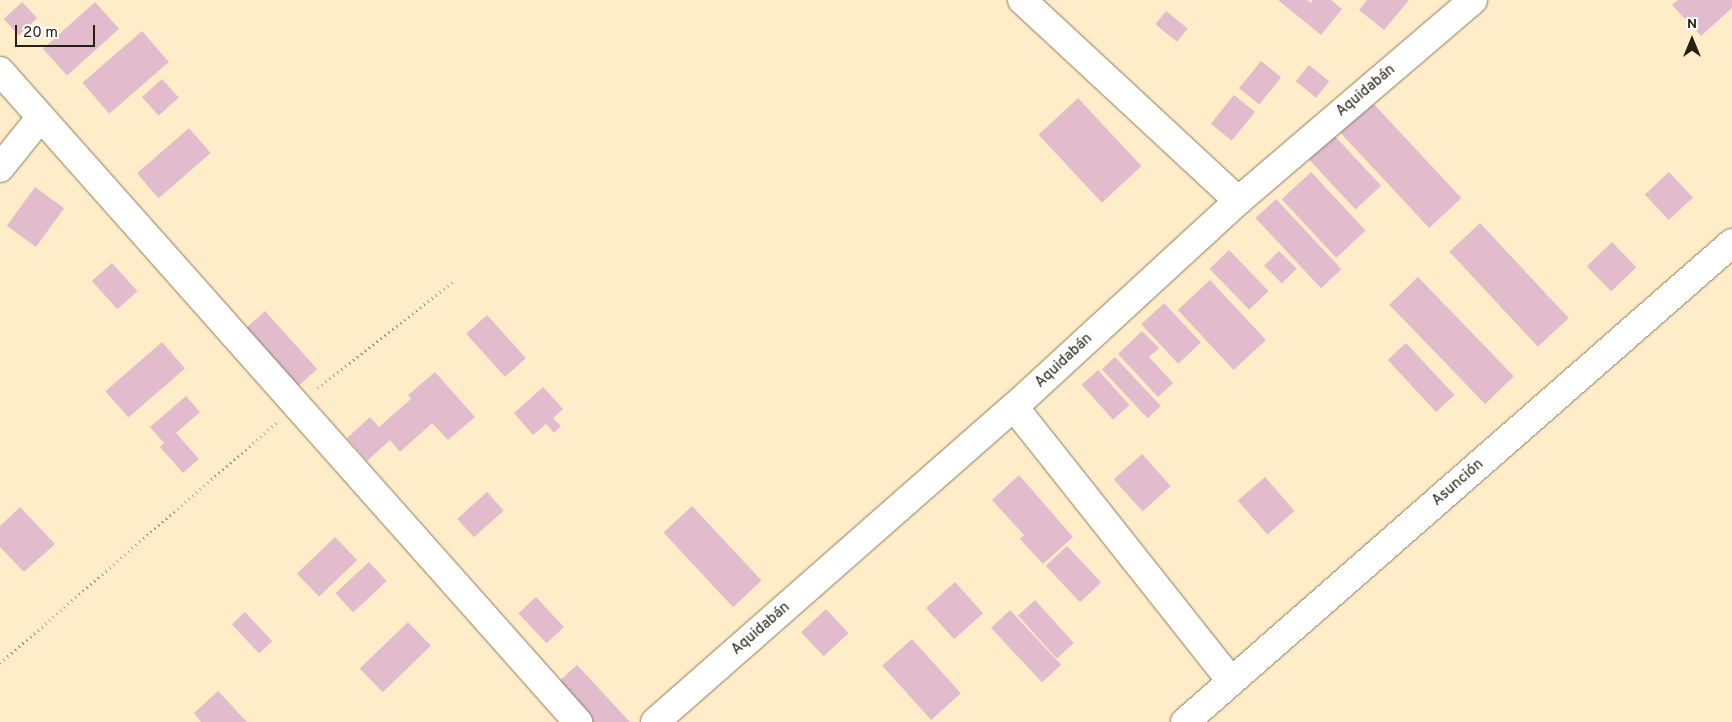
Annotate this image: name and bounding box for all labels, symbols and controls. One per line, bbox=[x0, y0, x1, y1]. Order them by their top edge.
scale bar bbox=[18, 15, 98, 47]
north arrow bbox=[1667, 15, 1717, 65]
text: N bbox=[1687, 16, 1697, 33]
text: 20 m bbox=[23, 24, 58, 43]
street label: Aquidabán bbox=[1333, 61, 1399, 121]
street label: Aquidabán bbox=[1032, 330, 1096, 392]
street label: Asunción bbox=[1429, 456, 1487, 510]
street label: Aquidabán bbox=[728, 599, 794, 659]

